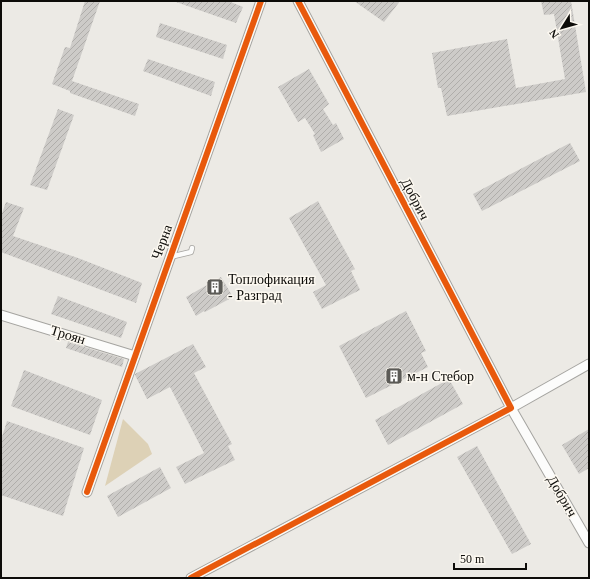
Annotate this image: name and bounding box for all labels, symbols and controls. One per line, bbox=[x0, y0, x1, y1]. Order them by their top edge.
north arrow bbox=[542, 8, 582, 48]
text: N bbox=[547, 27, 561, 41]
street label: Добрич bbox=[398, 176, 432, 222]
street label: Черна bbox=[149, 222, 175, 261]
place label: Топлофикация - Разград bbox=[228, 272, 315, 303]
building icon: Топлофикация - Разград bbox=[205, 277, 225, 297]
street label: Троян bbox=[49, 323, 88, 348]
building icon: м-н Стебор bbox=[384, 366, 404, 386]
place label: м-н Стебор bbox=[407, 369, 474, 384]
street label: Добрич bbox=[544, 473, 580, 519]
scale bar bbox=[454, 545, 526, 571]
text: 50 m bbox=[460, 552, 485, 566]

